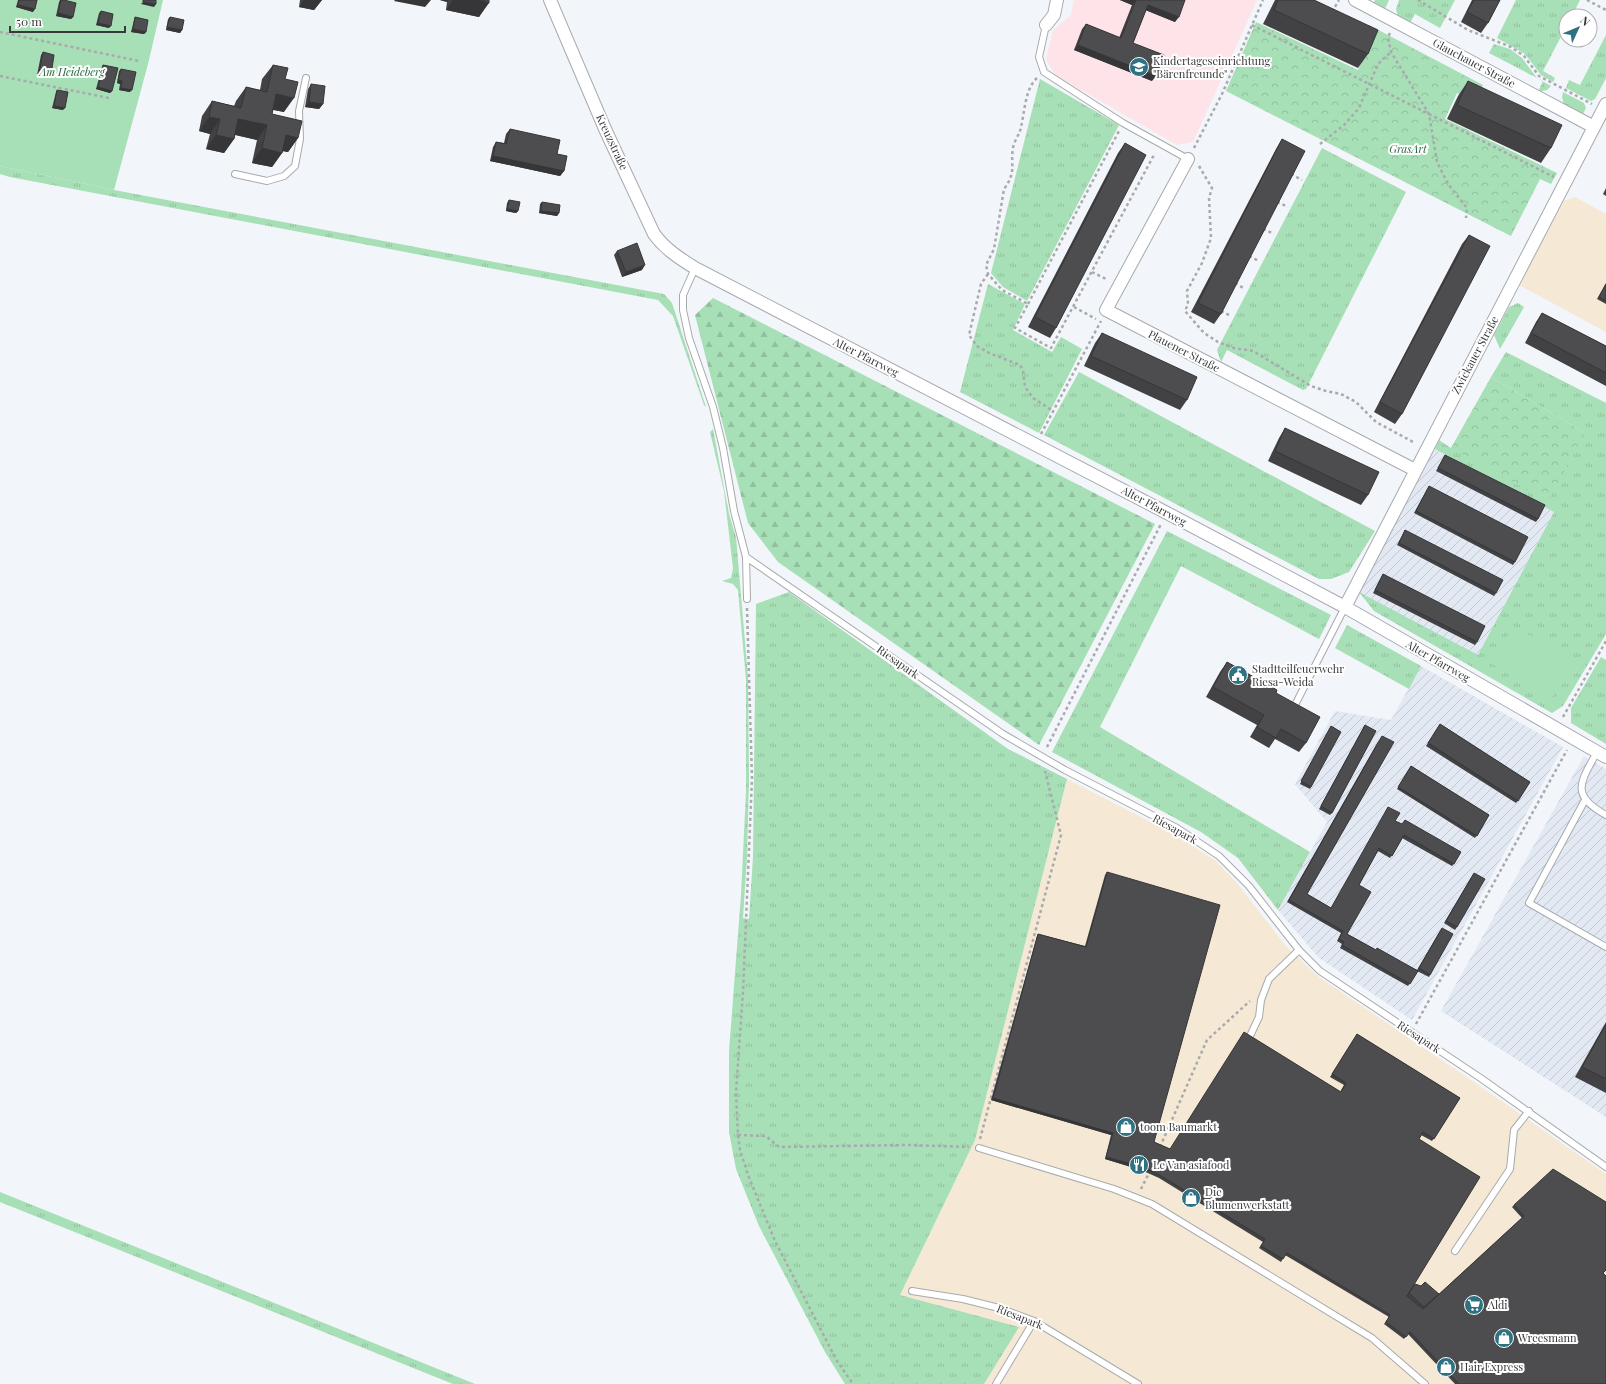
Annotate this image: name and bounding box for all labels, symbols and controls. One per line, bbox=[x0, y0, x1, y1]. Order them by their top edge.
scale bar bbox=[10, 8, 125, 34]
north arrow bbox=[1558, 8, 1598, 48]
text: 50 m bbox=[16, 13, 42, 29]
text: N bbox=[1577, 13, 1594, 29]
street label: Glauchauer Straße bbox=[1430, 34, 1519, 91]
place label: Kindertageseinrichtung "Bärenfreunde" bbox=[1153, 53, 1270, 81]
school or university icon: Kindertageseinrichtung "Bärenfreunde" bbox=[1128, 56, 1150, 78]
park label: Am Heideberg bbox=[38, 64, 106, 79]
street label: Kreuzstraße bbox=[593, 111, 632, 173]
park label: GrasArt bbox=[1389, 141, 1428, 156]
street label: Zwickauer Straße bbox=[1448, 313, 1502, 396]
street label: Plauener Straße bbox=[1146, 326, 1223, 375]
street label: Alter Pfarrweg bbox=[830, 333, 902, 380]
street label: Alter Pfarrweg bbox=[1118, 482, 1190, 529]
street label: Alter Pfarrweg bbox=[1403, 636, 1473, 685]
street label: Riesapark bbox=[874, 641, 923, 682]
place label: Stadtteilfeuerwehr Riesa-Weida bbox=[1252, 661, 1344, 689]
public building icon: Stadtteilfeuerwehr Riesa-Weida bbox=[1227, 664, 1249, 686]
street label: Riesapark bbox=[1150, 810, 1200, 847]
street label: Riesapark bbox=[1395, 1017, 1444, 1056]
shop icon: toom Baumarkt bbox=[1115, 1116, 1137, 1138]
place label: toom Baumarkt bbox=[1140, 1119, 1217, 1134]
restaurant icon: Le Van asiafood bbox=[1128, 1154, 1150, 1176]
place label: Le Van asiafood bbox=[1153, 1157, 1230, 1172]
place label: Die Blumenwerkstatt bbox=[1205, 1184, 1289, 1212]
shop icon: Die Blumenwerkstatt bbox=[1180, 1187, 1202, 1209]
supermarket icon: Aldi bbox=[1463, 1294, 1485, 1316]
place label: Aldi bbox=[1487, 1297, 1508, 1312]
street label: Riesapark bbox=[995, 1300, 1046, 1333]
shop icon: Wreesmann bbox=[1493, 1327, 1515, 1349]
place label: Wreesmann bbox=[1517, 1330, 1577, 1345]
shop icon: Hair Express bbox=[1435, 1356, 1457, 1378]
place label: Hair Express bbox=[1460, 1359, 1523, 1374]

